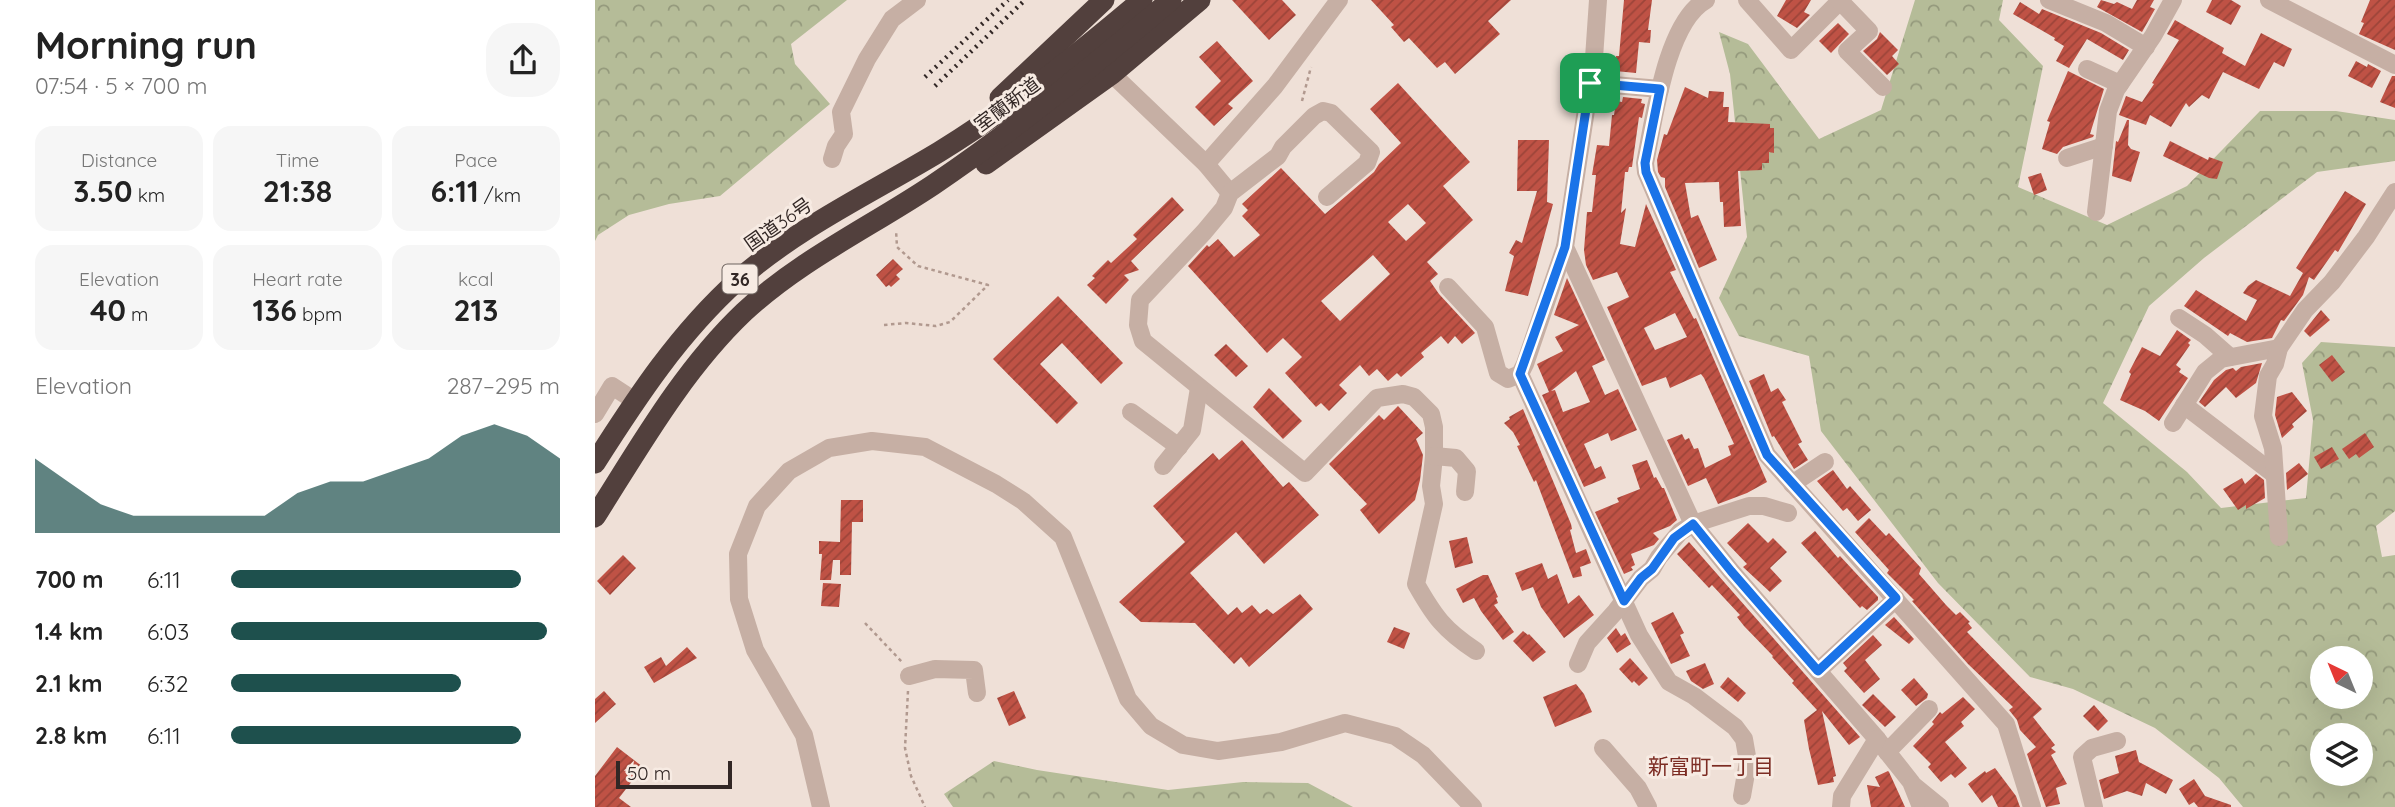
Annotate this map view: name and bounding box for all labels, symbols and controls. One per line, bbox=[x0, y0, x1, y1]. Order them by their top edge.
text: Morning run bbox=[35, 21, 257, 69]
button: share bbox=[486, 23, 560, 97]
pin bbox=[1560, 53, 1620, 113]
icon: arrive bbox=[1571, 64, 1609, 102]
text: 07:54 · 5 × 700 m bbox=[35, 71, 207, 100]
street label: 室蘭新道 bbox=[969, 72, 1045, 136]
text: Distance bbox=[81, 148, 157, 172]
text: Time bbox=[276, 148, 319, 172]
text: Pace bbox=[454, 148, 497, 172]
text: 3.50 bbox=[73, 172, 132, 210]
text: 21:38 bbox=[263, 172, 332, 210]
text: 6:11 bbox=[430, 172, 479, 210]
text: km bbox=[132, 183, 165, 207]
text: /km bbox=[479, 183, 521, 207]
street label: 国道36号 bbox=[740, 192, 816, 256]
road number: 36 bbox=[723, 264, 757, 293]
text: Elevation bbox=[79, 267, 159, 291]
text: Heart rate bbox=[252, 267, 343, 291]
text: kcal bbox=[458, 267, 494, 291]
text: 40 bbox=[90, 291, 126, 329]
text: 136 bbox=[253, 291, 297, 329]
text: 213 bbox=[453, 291, 498, 329]
text: m bbox=[126, 302, 148, 326]
text: bpm bbox=[297, 302, 342, 326]
text: Elevation bbox=[35, 371, 132, 400]
text: 287–295 m bbox=[447, 371, 560, 400]
text: 700 m bbox=[35, 565, 104, 594]
text: 6:11 bbox=[147, 565, 181, 594]
text: 1.4 km bbox=[35, 617, 103, 646]
text: 6:03 bbox=[147, 617, 189, 646]
north arrow bbox=[2310, 646, 2373, 709]
map controls bbox=[2310, 646, 2373, 786]
text: 2.1 km bbox=[35, 669, 102, 698]
text: 6:32 bbox=[147, 669, 188, 698]
text: 2.8 km bbox=[35, 721, 107, 750]
text: 6:11 bbox=[147, 721, 181, 750]
button: layers bbox=[2310, 723, 2373, 786]
district label: 新富町一丁目 bbox=[1648, 753, 1774, 779]
scale bar bbox=[616, 758, 731, 790]
text: 50 m bbox=[627, 761, 671, 785]

